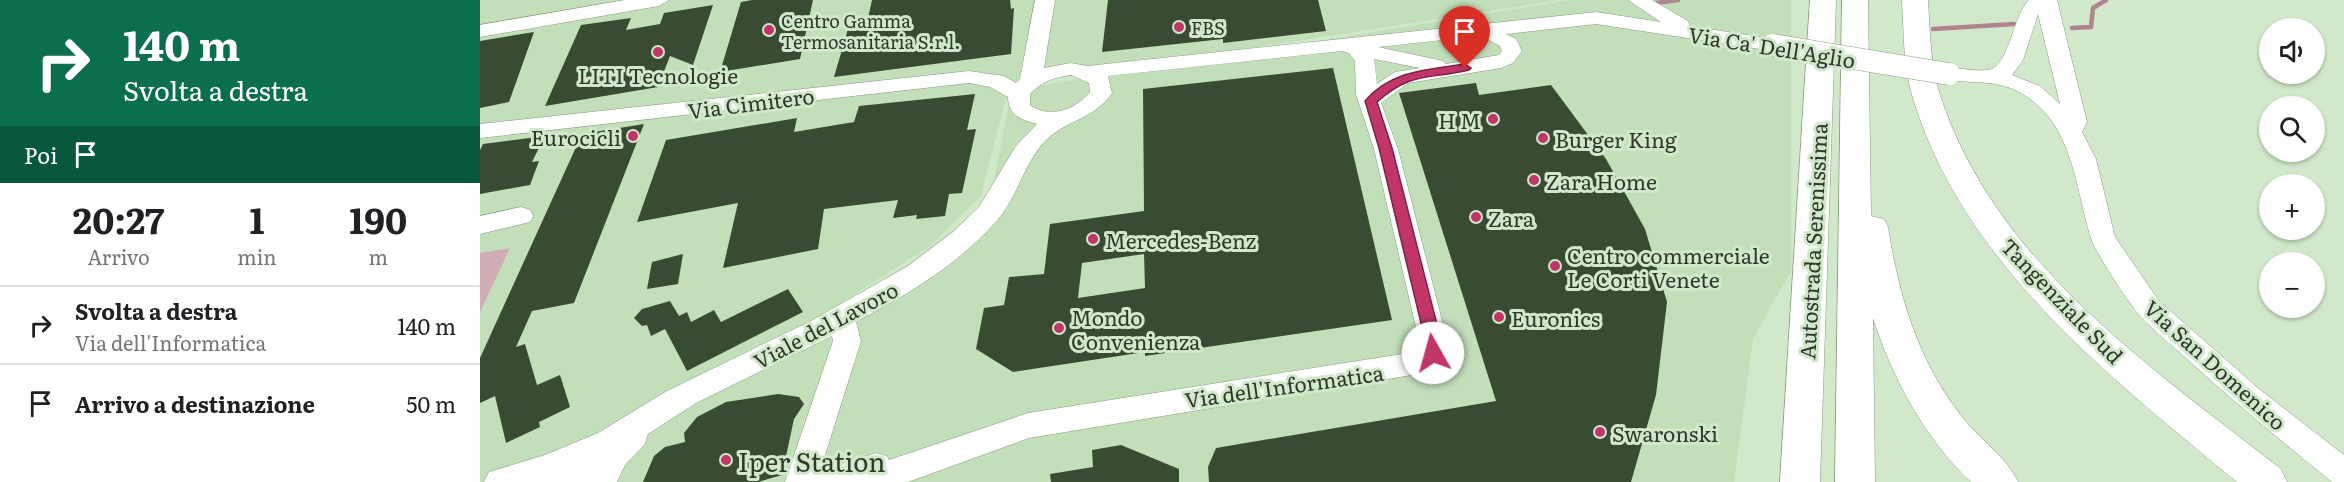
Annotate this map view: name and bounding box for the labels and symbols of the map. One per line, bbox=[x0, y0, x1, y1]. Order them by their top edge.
pin bbox=[1439, 6, 1490, 68]
place label: Centro Gamma Termosanitaria S.r.l. bbox=[781, 7, 960, 55]
place label: FBS bbox=[1191, 14, 1225, 41]
street label: Via Ca' Dell'Aglio bbox=[1686, 17, 1858, 75]
marker: FBS bbox=[1172, 20, 1186, 34]
marker: Centro Gamma Termosanitaria S.r.l. bbox=[762, 23, 776, 37]
marker: LITI Tecnologie bbox=[651, 45, 665, 59]
place label: LITI Tecnologie bbox=[578, 59, 738, 90]
street label: Via Cimitero bbox=[686, 79, 816, 125]
place label: H M bbox=[1438, 104, 1481, 135]
marker: H M bbox=[1486, 112, 1500, 126]
place label: Eurocicli bbox=[531, 121, 621, 152]
street label: Autostrada Serenissima bbox=[1790, 121, 1834, 360]
place label: Burger King bbox=[1555, 123, 1677, 154]
marker: Eurocicli bbox=[626, 129, 640, 143]
marker: Burger King bbox=[1536, 131, 1550, 145]
place label: Zara Home bbox=[1546, 165, 1657, 196]
marker: Zara Home bbox=[1527, 173, 1541, 187]
place label: Zara bbox=[1488, 202, 1535, 233]
marker: Zara bbox=[1469, 210, 1483, 224]
place label: Mercedes-Benz bbox=[1105, 224, 1256, 255]
street label: Tangenziale Sud bbox=[1995, 230, 2131, 370]
marker: Mercedes-Benz bbox=[1086, 232, 1100, 246]
place label: Centro commerciale Le Corti Venete bbox=[1567, 239, 1770, 294]
marker: Centro commerciale Le Corti Venete bbox=[1548, 259, 1562, 273]
street label: Viale del Lavoro bbox=[747, 273, 903, 375]
street label: Via San Domenico bbox=[2138, 292, 2294, 436]
place label: Mondo Convenienza bbox=[1071, 301, 1201, 356]
place label: Euronics bbox=[1511, 302, 1600, 333]
marker: Euronics bbox=[1492, 310, 1506, 324]
marker: Mondo Convenienza bbox=[1052, 321, 1066, 335]
position arrow bbox=[1401, 321, 1465, 385]
street label: Via dell'Informatica bbox=[1182, 356, 1386, 414]
place label: Swaronski bbox=[1612, 417, 1718, 448]
marker: Swaronski bbox=[1593, 425, 1607, 439]
place label: Iper Station bbox=[738, 441, 886, 480]
marker: Iper Station bbox=[719, 453, 733, 467]

